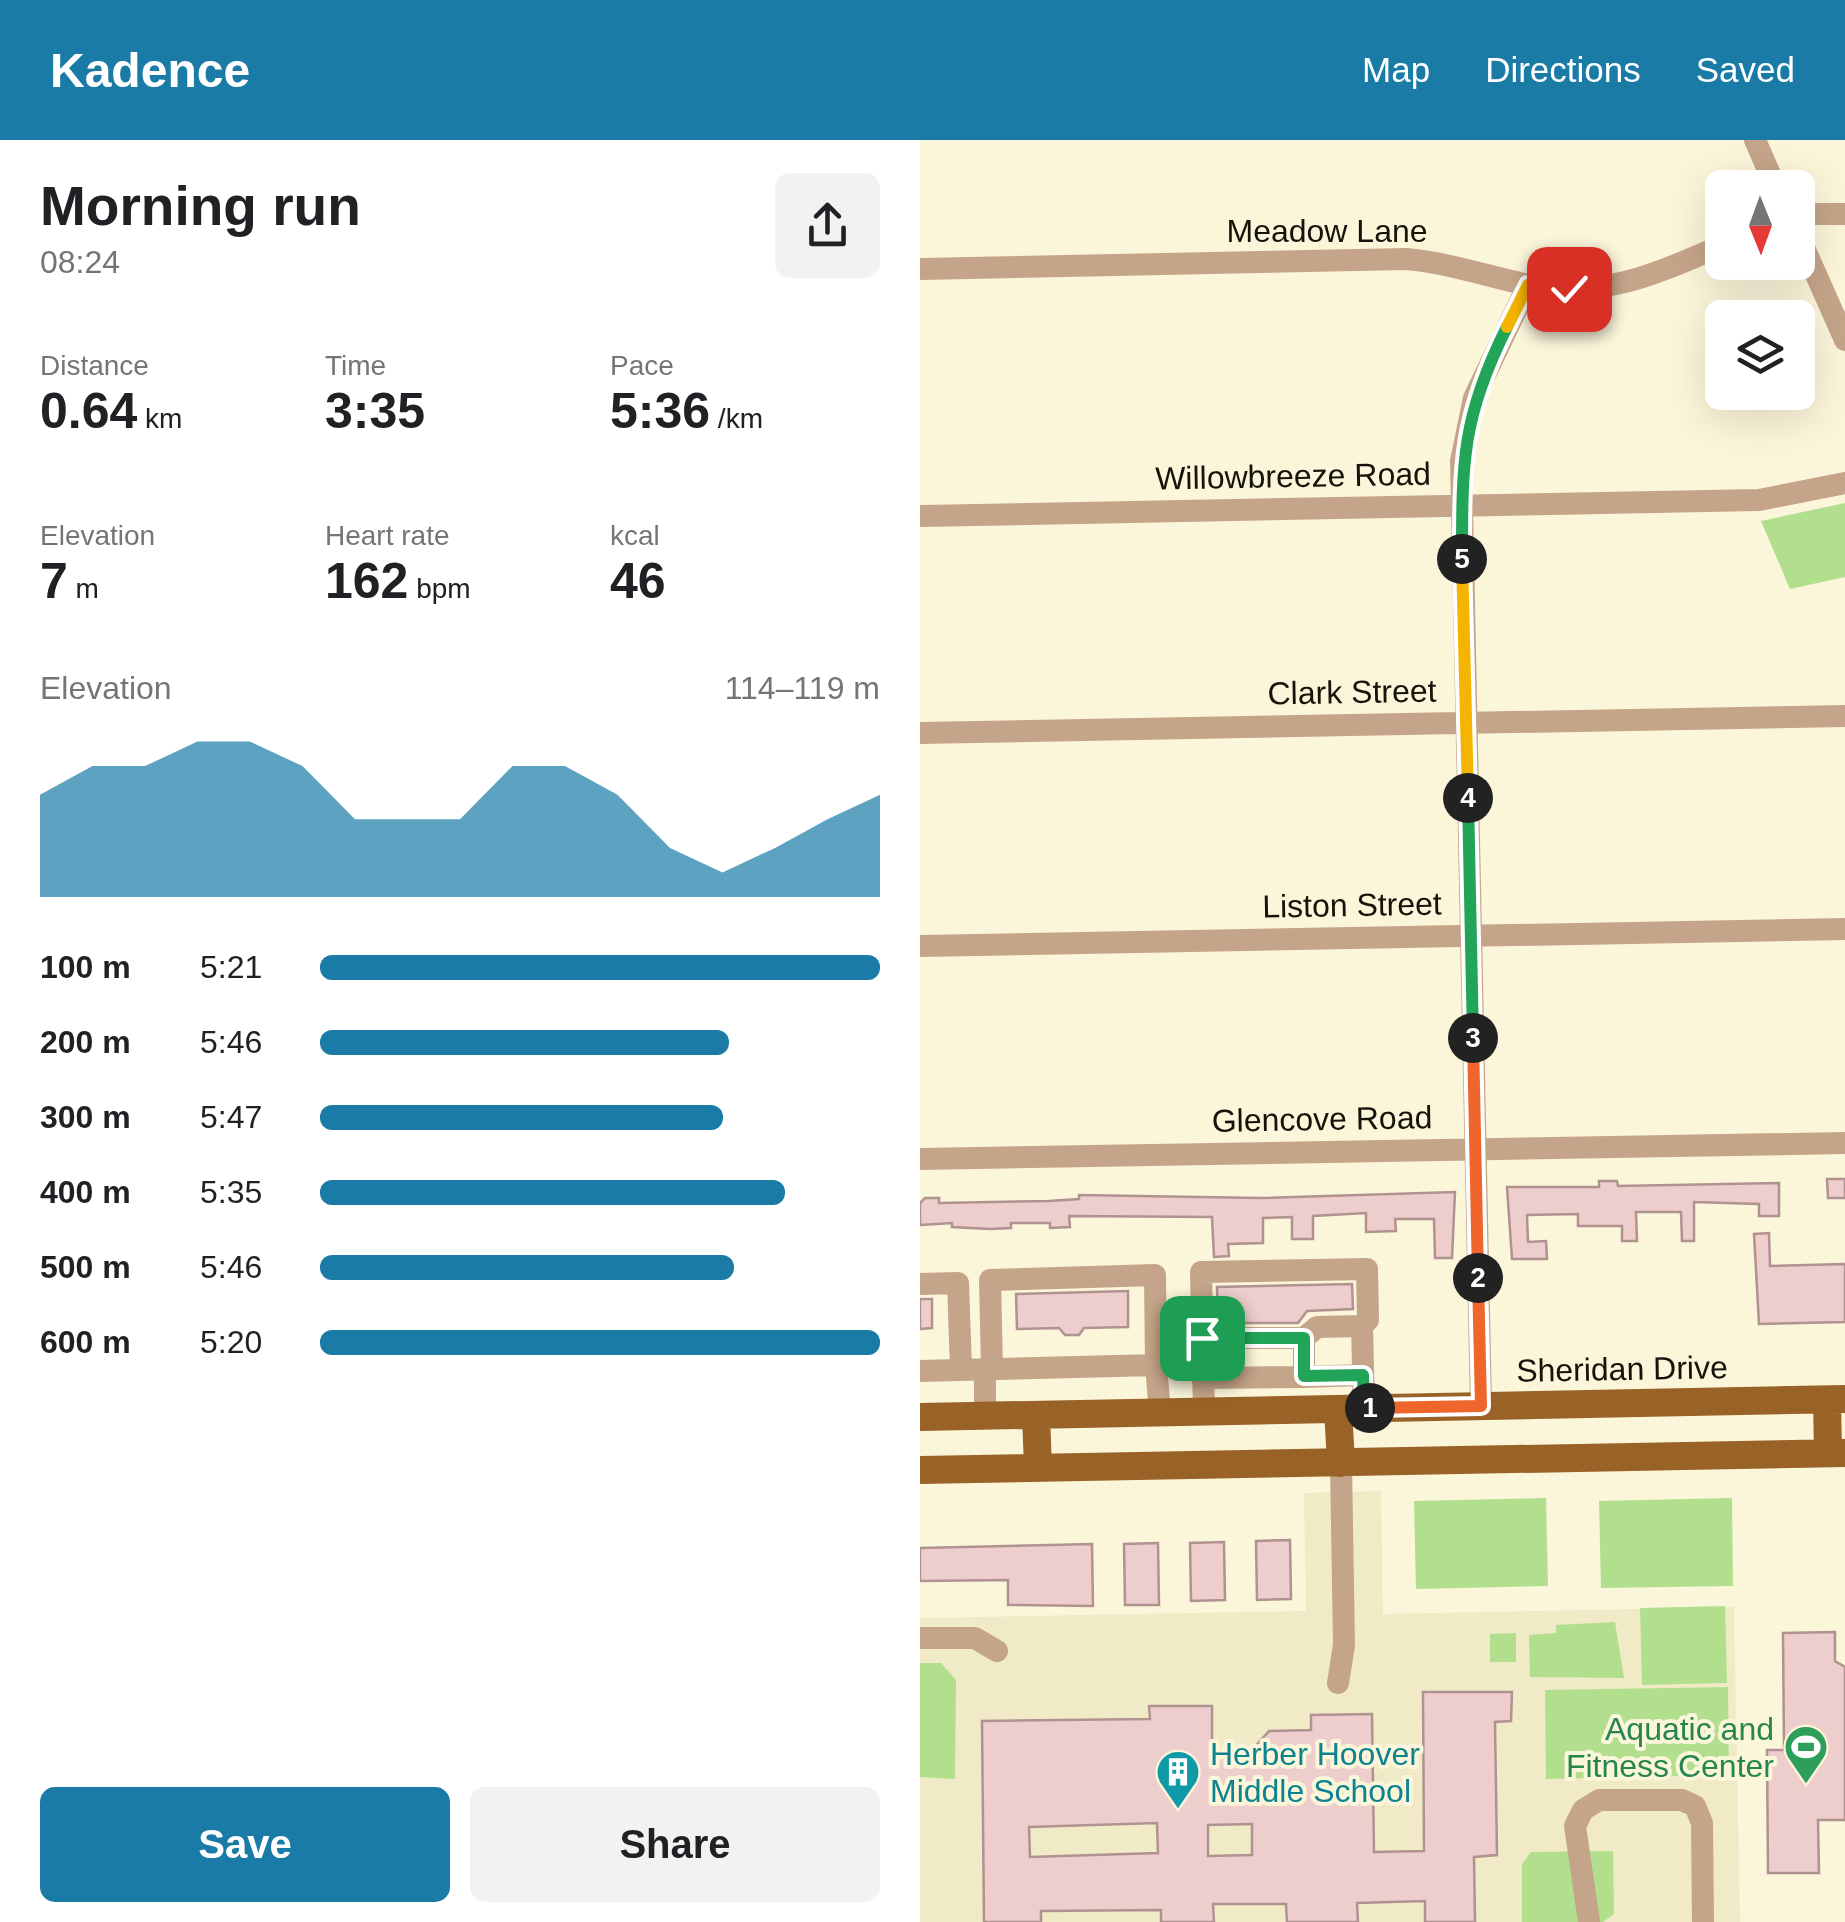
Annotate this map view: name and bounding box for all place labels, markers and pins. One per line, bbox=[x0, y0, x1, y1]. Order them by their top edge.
pin bbox=[1527, 247, 1612, 332]
pin: 5 bbox=[1437, 534, 1487, 584]
pin: 4 bbox=[1443, 773, 1493, 823]
pin: 3 bbox=[1448, 1013, 1498, 1063]
pin: 2 bbox=[1453, 1253, 1503, 1303]
pin bbox=[1160, 1296, 1245, 1381]
pin: 1 bbox=[1345, 1383, 1395, 1433]
place label: Aquatic and Fitness Center bbox=[1566, 1711, 1774, 1784]
sports icon: Aquatic and Fitness Center bbox=[1783, 1724, 1829, 1785]
place label: Herber Hoover Middle School bbox=[1210, 1736, 1420, 1809]
building icon: Herber Hoover Middle School bbox=[1155, 1749, 1201, 1810]

